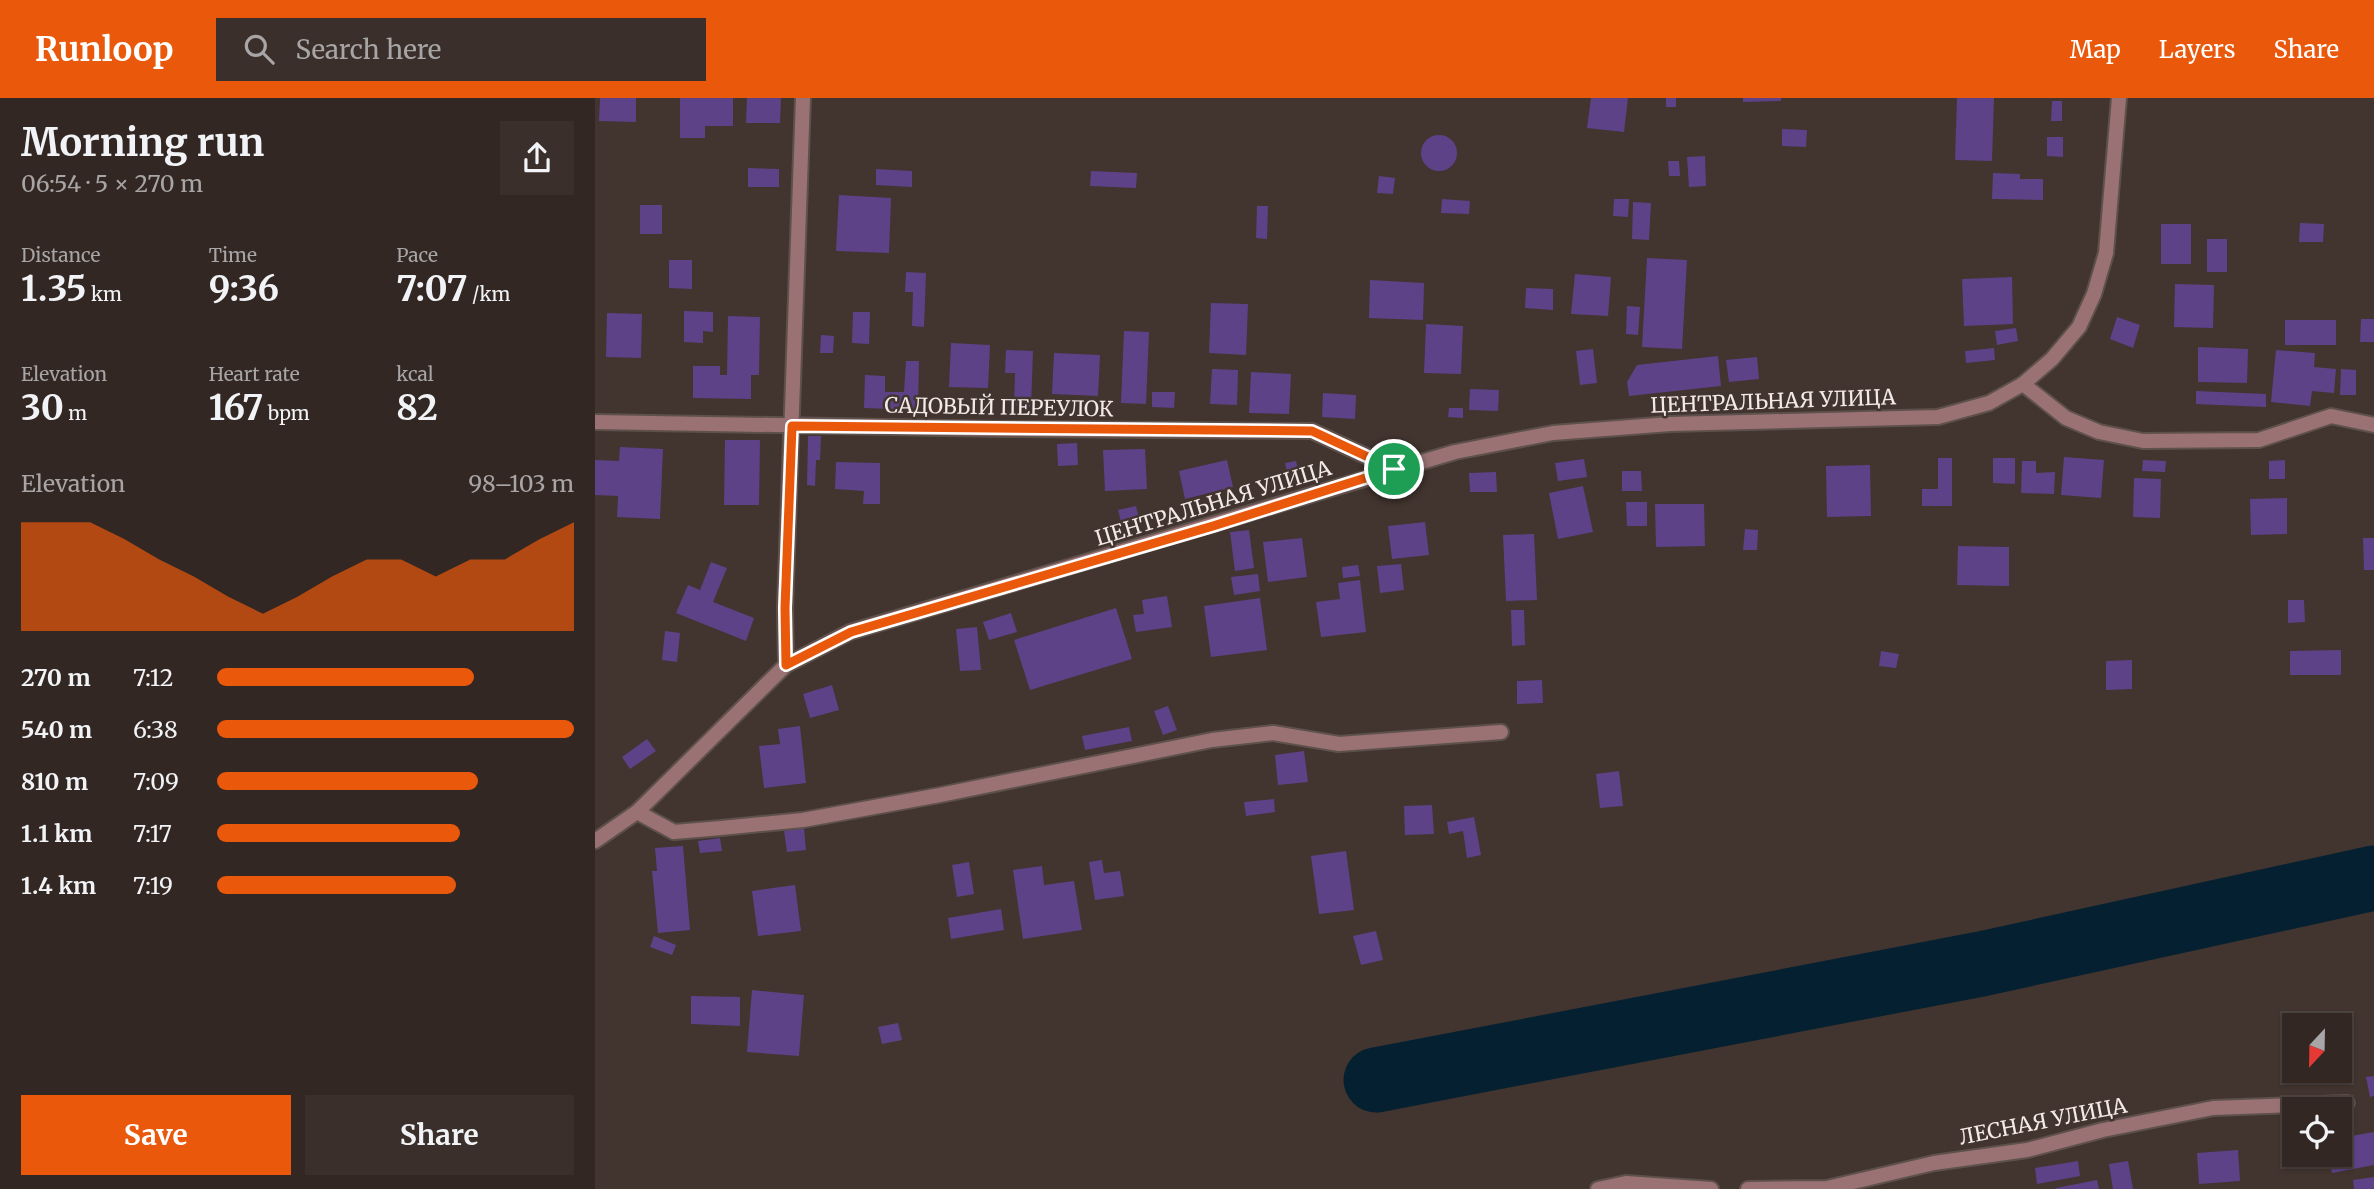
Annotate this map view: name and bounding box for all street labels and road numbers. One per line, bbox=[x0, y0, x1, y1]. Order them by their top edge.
street label: ЦЕНТРАЛЬНАЯ УЛИЦА bbox=[1650, 383, 1896, 419]
street label: САДОВЫЙ ПЕРЕУЛОК bbox=[884, 392, 1114, 422]
street label: ЦЕНТРАЛЬНАЯ УЛИЦА bbox=[1092, 454, 1335, 552]
street label: ЛЕСНАЯ УЛИЦА bbox=[1957, 1091, 2129, 1151]

